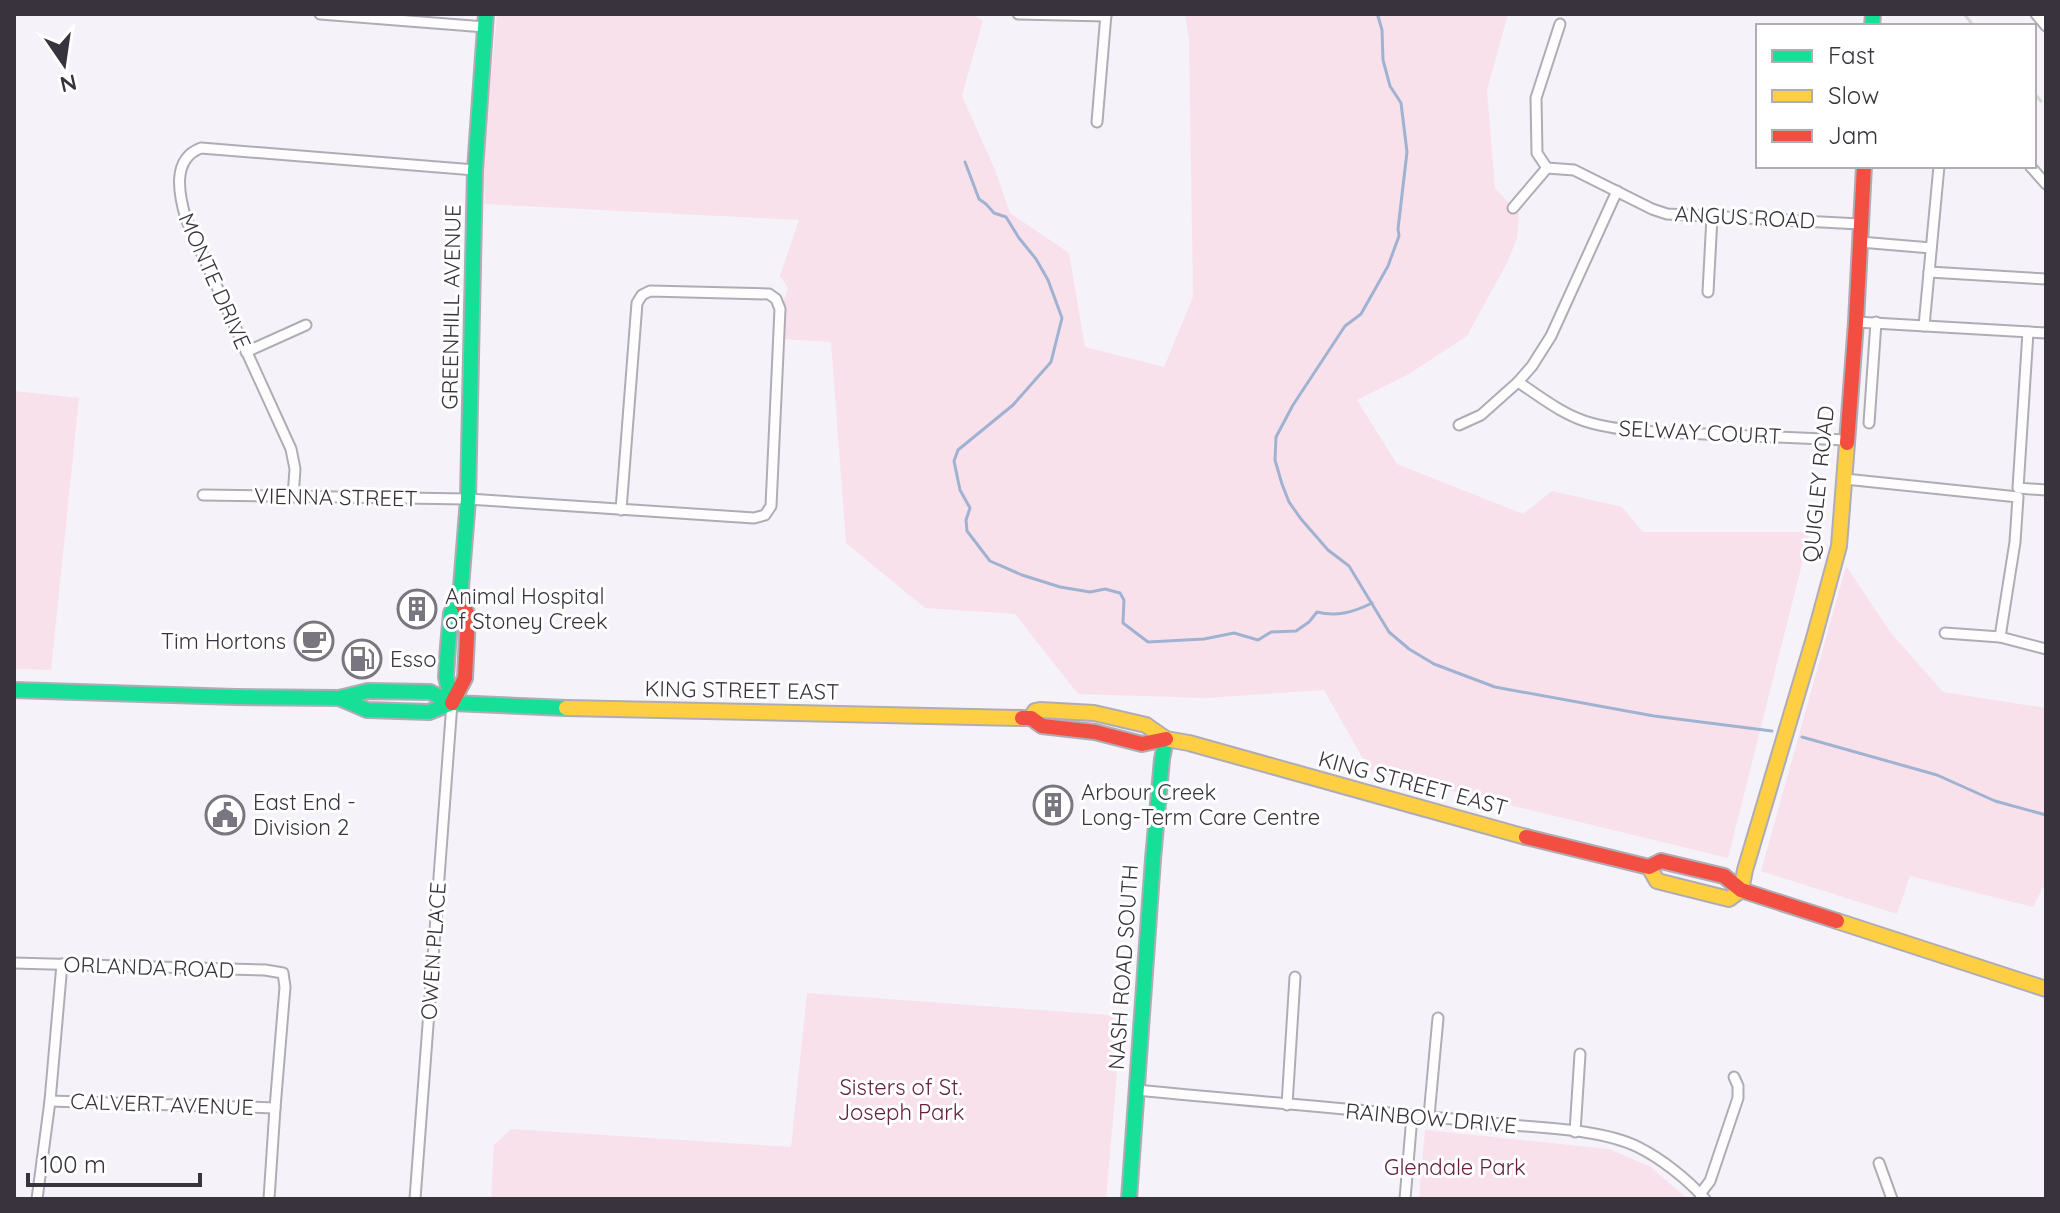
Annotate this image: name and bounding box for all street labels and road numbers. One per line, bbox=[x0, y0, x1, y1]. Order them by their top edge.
street label: ANGUS ROAD bbox=[1674, 199, 1816, 235]
street label: GREENHILL AVENUE bbox=[435, 204, 467, 410]
street label: MONTE DRIVE bbox=[173, 209, 257, 353]
street label: QUIGLEY ROAD bbox=[1796, 404, 1840, 564]
street label: SELWAY COURT bbox=[1618, 414, 1782, 450]
street label: VIENNA STREET bbox=[254, 482, 418, 512]
street label: KING STREET EAST bbox=[644, 674, 840, 706]
street label: KING STREET EAST bbox=[1315, 744, 1511, 822]
street label: NASH ROAD SOUTH bbox=[1102, 863, 1144, 1071]
street label: OWEN PLACE bbox=[414, 881, 452, 1021]
street label: ORLANDA ROAD bbox=[63, 950, 235, 984]
street label: CALVERT AVENUE bbox=[70, 1087, 254, 1121]
street label: RAINBOW DRIVE bbox=[1344, 1097, 1518, 1139]

